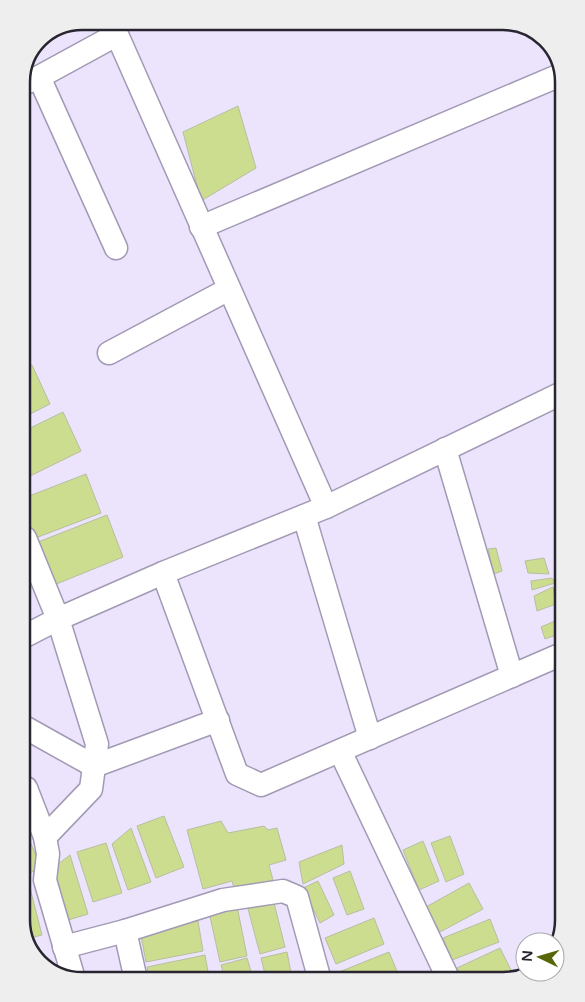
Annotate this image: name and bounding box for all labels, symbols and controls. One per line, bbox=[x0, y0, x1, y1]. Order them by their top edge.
north arrow bbox=[515, 932, 565, 982]
text: N bbox=[519, 950, 537, 962]

